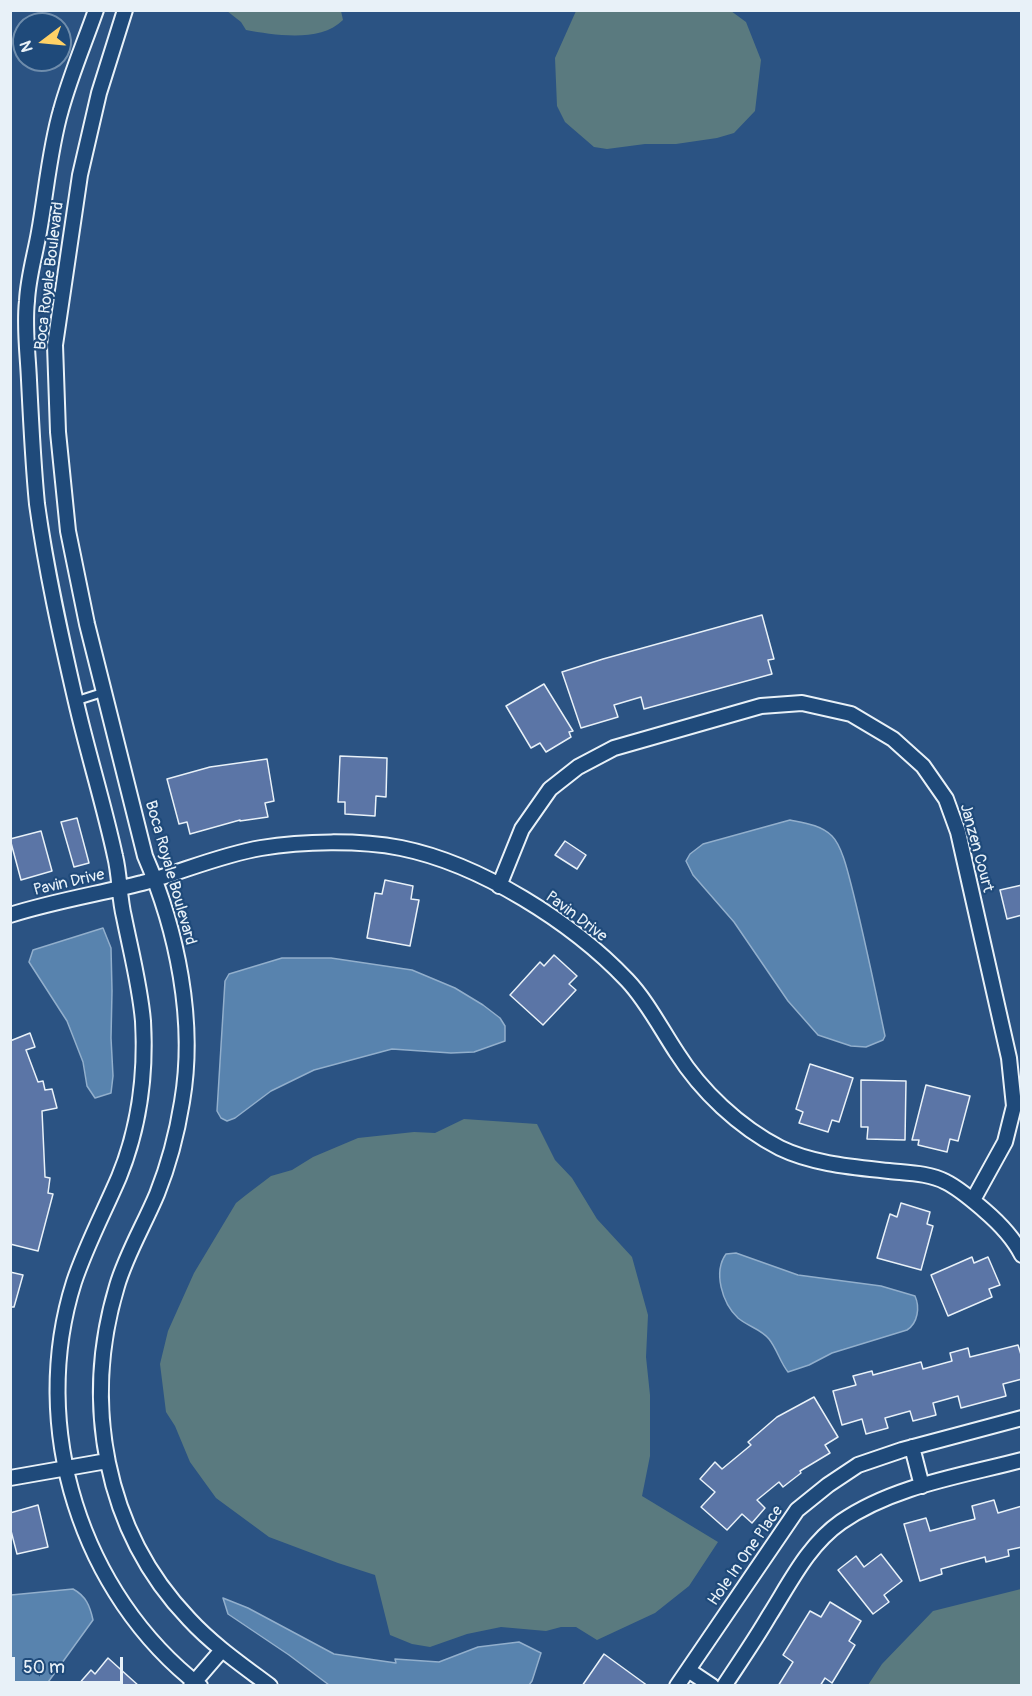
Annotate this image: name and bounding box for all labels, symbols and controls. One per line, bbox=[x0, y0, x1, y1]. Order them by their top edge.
north arrow bbox=[12, 12, 72, 72]
text: N bbox=[16, 38, 38, 54]
street label: Boca Royale Boulevard bbox=[31, 201, 69, 351]
street label: Boca Royale Boulevard bbox=[140, 799, 200, 947]
street label: Janzen Court bbox=[955, 802, 997, 894]
street label: Pavin Drive bbox=[32, 866, 106, 900]
street label: Pavin Drive bbox=[541, 888, 611, 946]
street label: Hole In One Place bbox=[704, 1502, 788, 1610]
scale bar bbox=[15, 1645, 126, 1683]
text: 50 m bbox=[23, 1656, 65, 1679]

